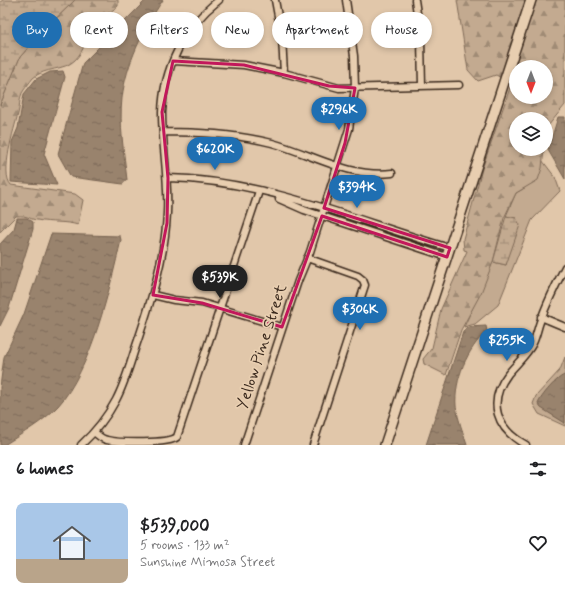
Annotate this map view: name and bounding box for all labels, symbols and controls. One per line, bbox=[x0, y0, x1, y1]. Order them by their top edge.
chip: Buy bbox=[12, 12, 62, 48]
chip: Rent bbox=[70, 12, 128, 48]
chip: Filters bbox=[136, 12, 203, 48]
chip: New bbox=[211, 12, 264, 48]
chip: Apartment bbox=[272, 12, 363, 48]
chip: House bbox=[371, 12, 432, 48]
north arrow bbox=[509, 60, 553, 104]
map controls bbox=[509, 60, 553, 156]
pin: $296K bbox=[311, 97, 367, 131]
text: $296K bbox=[320, 101, 358, 118]
button: layers bbox=[509, 112, 553, 156]
pin: $620K bbox=[187, 137, 243, 171]
text: $620K bbox=[196, 141, 234, 158]
pin: $394K bbox=[329, 175, 385, 209]
text: $394K bbox=[338, 179, 376, 196]
pin: $539K bbox=[192, 265, 248, 299]
text: $539K bbox=[202, 269, 238, 286]
street label: Yellow Pine Street bbox=[232, 281, 292, 412]
pin: $306K bbox=[332, 297, 388, 331]
text: $306K bbox=[342, 301, 378, 318]
pin: $255K bbox=[479, 328, 535, 362]
text: $255K bbox=[488, 332, 526, 349]
text: 6 homes bbox=[16, 458, 74, 480]
icon: filters bbox=[527, 458, 549, 480]
text: $539,000 bbox=[140, 515, 209, 537]
icon: home bbox=[48, 519, 96, 567]
icon: heart bbox=[527, 532, 549, 554]
text: 5 rooms · 133 m² bbox=[140, 537, 230, 554]
text: Sunshine Mimosa Street bbox=[140, 554, 275, 571]

